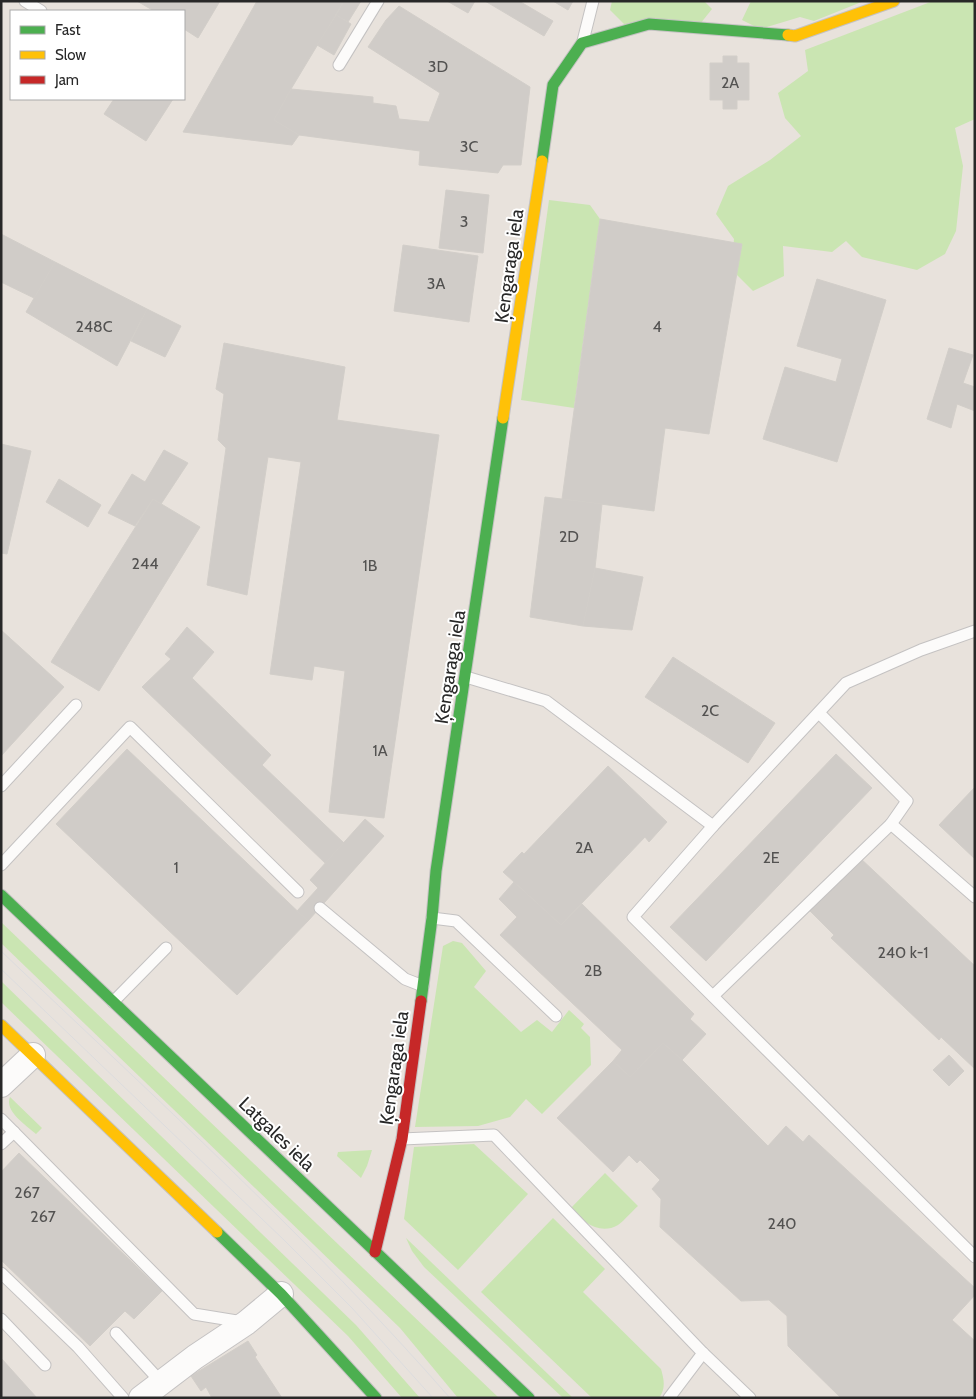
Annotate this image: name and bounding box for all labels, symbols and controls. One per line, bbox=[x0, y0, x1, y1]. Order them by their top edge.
legend bbox=[10, 10, 185, 100]
text: Fast bbox=[55, 21, 80, 39]
text: Slow bbox=[55, 46, 86, 64]
house number: 3D bbox=[428, 57, 448, 76]
text: Jam bbox=[54, 71, 79, 89]
house number: 2A bbox=[721, 73, 739, 92]
house number: 3C bbox=[460, 137, 478, 156]
street label: Ķengaraga iela bbox=[490, 208, 529, 325]
house number: 3 bbox=[460, 212, 468, 231]
house number: 3A bbox=[427, 274, 445, 293]
house number: 248C bbox=[75, 317, 113, 336]
house number: 4 bbox=[652, 317, 662, 336]
house number: 2D bbox=[559, 527, 579, 546]
house number: 244 bbox=[132, 554, 158, 573]
house number: 1B bbox=[363, 556, 378, 575]
street label: Ķengaraga iela bbox=[430, 608, 471, 726]
house number: 2C bbox=[701, 701, 719, 720]
house number: 1A bbox=[372, 741, 388, 760]
house number: 2A bbox=[575, 838, 593, 857]
house number: 2E bbox=[762, 848, 780, 867]
house number: 1 bbox=[173, 858, 179, 877]
house number: 240 k-1 bbox=[877, 943, 929, 962]
house number: 2B bbox=[584, 961, 602, 980]
street label: Ķengaraga iela bbox=[375, 1010, 414, 1127]
street label: Latgales iela bbox=[234, 1092, 320, 1176]
house number: 267 bbox=[14, 1183, 40, 1202]
house number: 267 bbox=[30, 1207, 56, 1226]
house number: 240 bbox=[768, 1214, 796, 1233]

